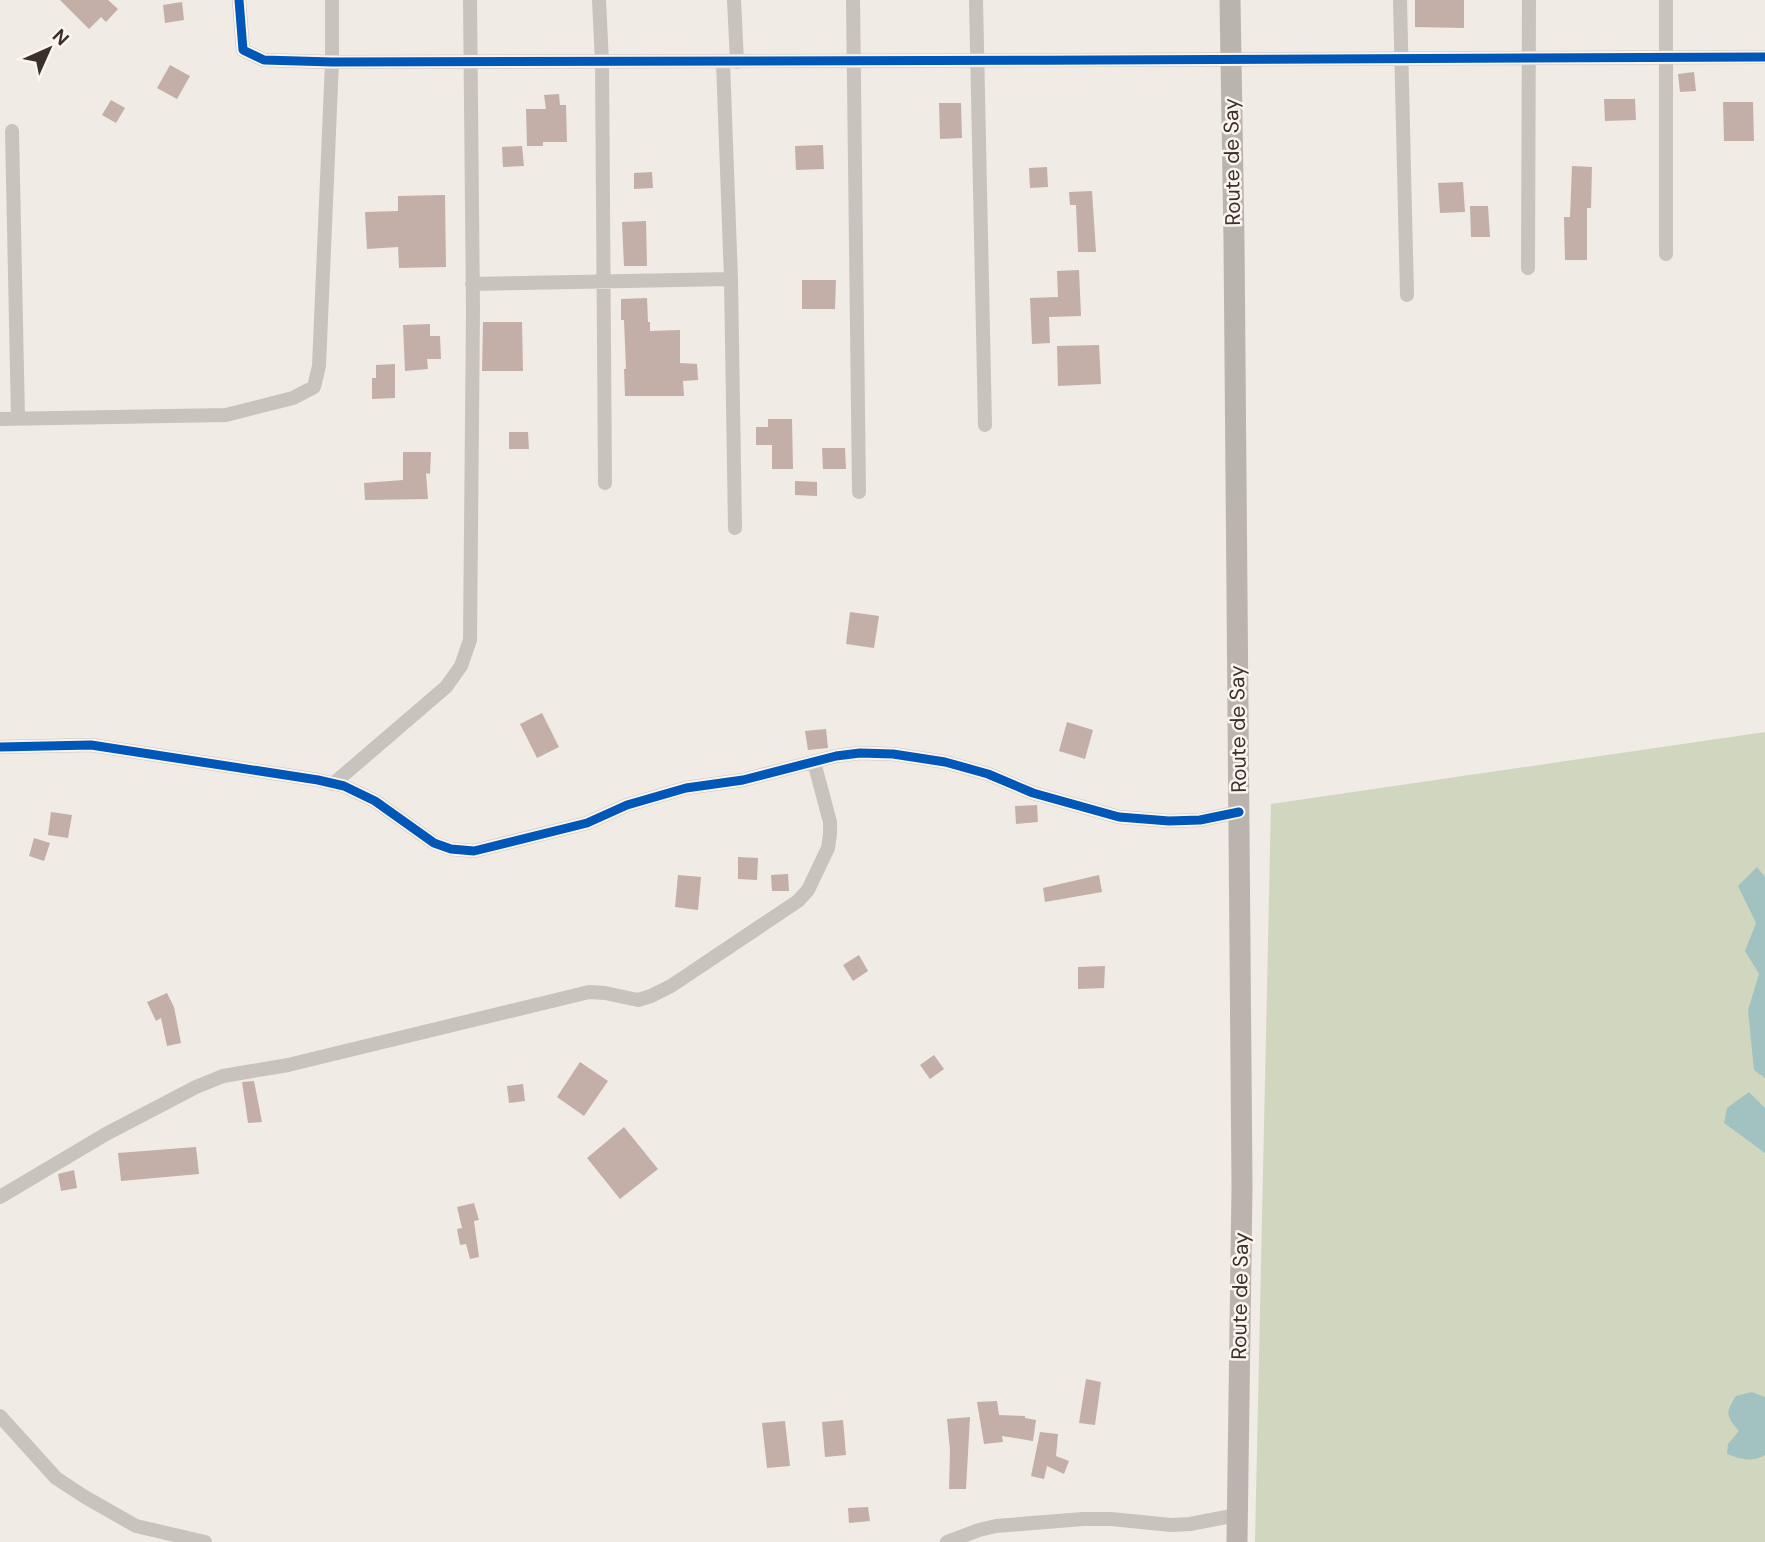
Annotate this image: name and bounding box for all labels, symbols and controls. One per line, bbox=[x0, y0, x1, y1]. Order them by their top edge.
north arrow bbox=[14, 14, 84, 84]
text: N bbox=[47, 24, 74, 51]
street label: Route de Say bbox=[1217, 98, 1247, 226]
street label: Route de Say bbox=[1223, 665, 1253, 793]
street label: Route de Say bbox=[1225, 1232, 1255, 1360]

